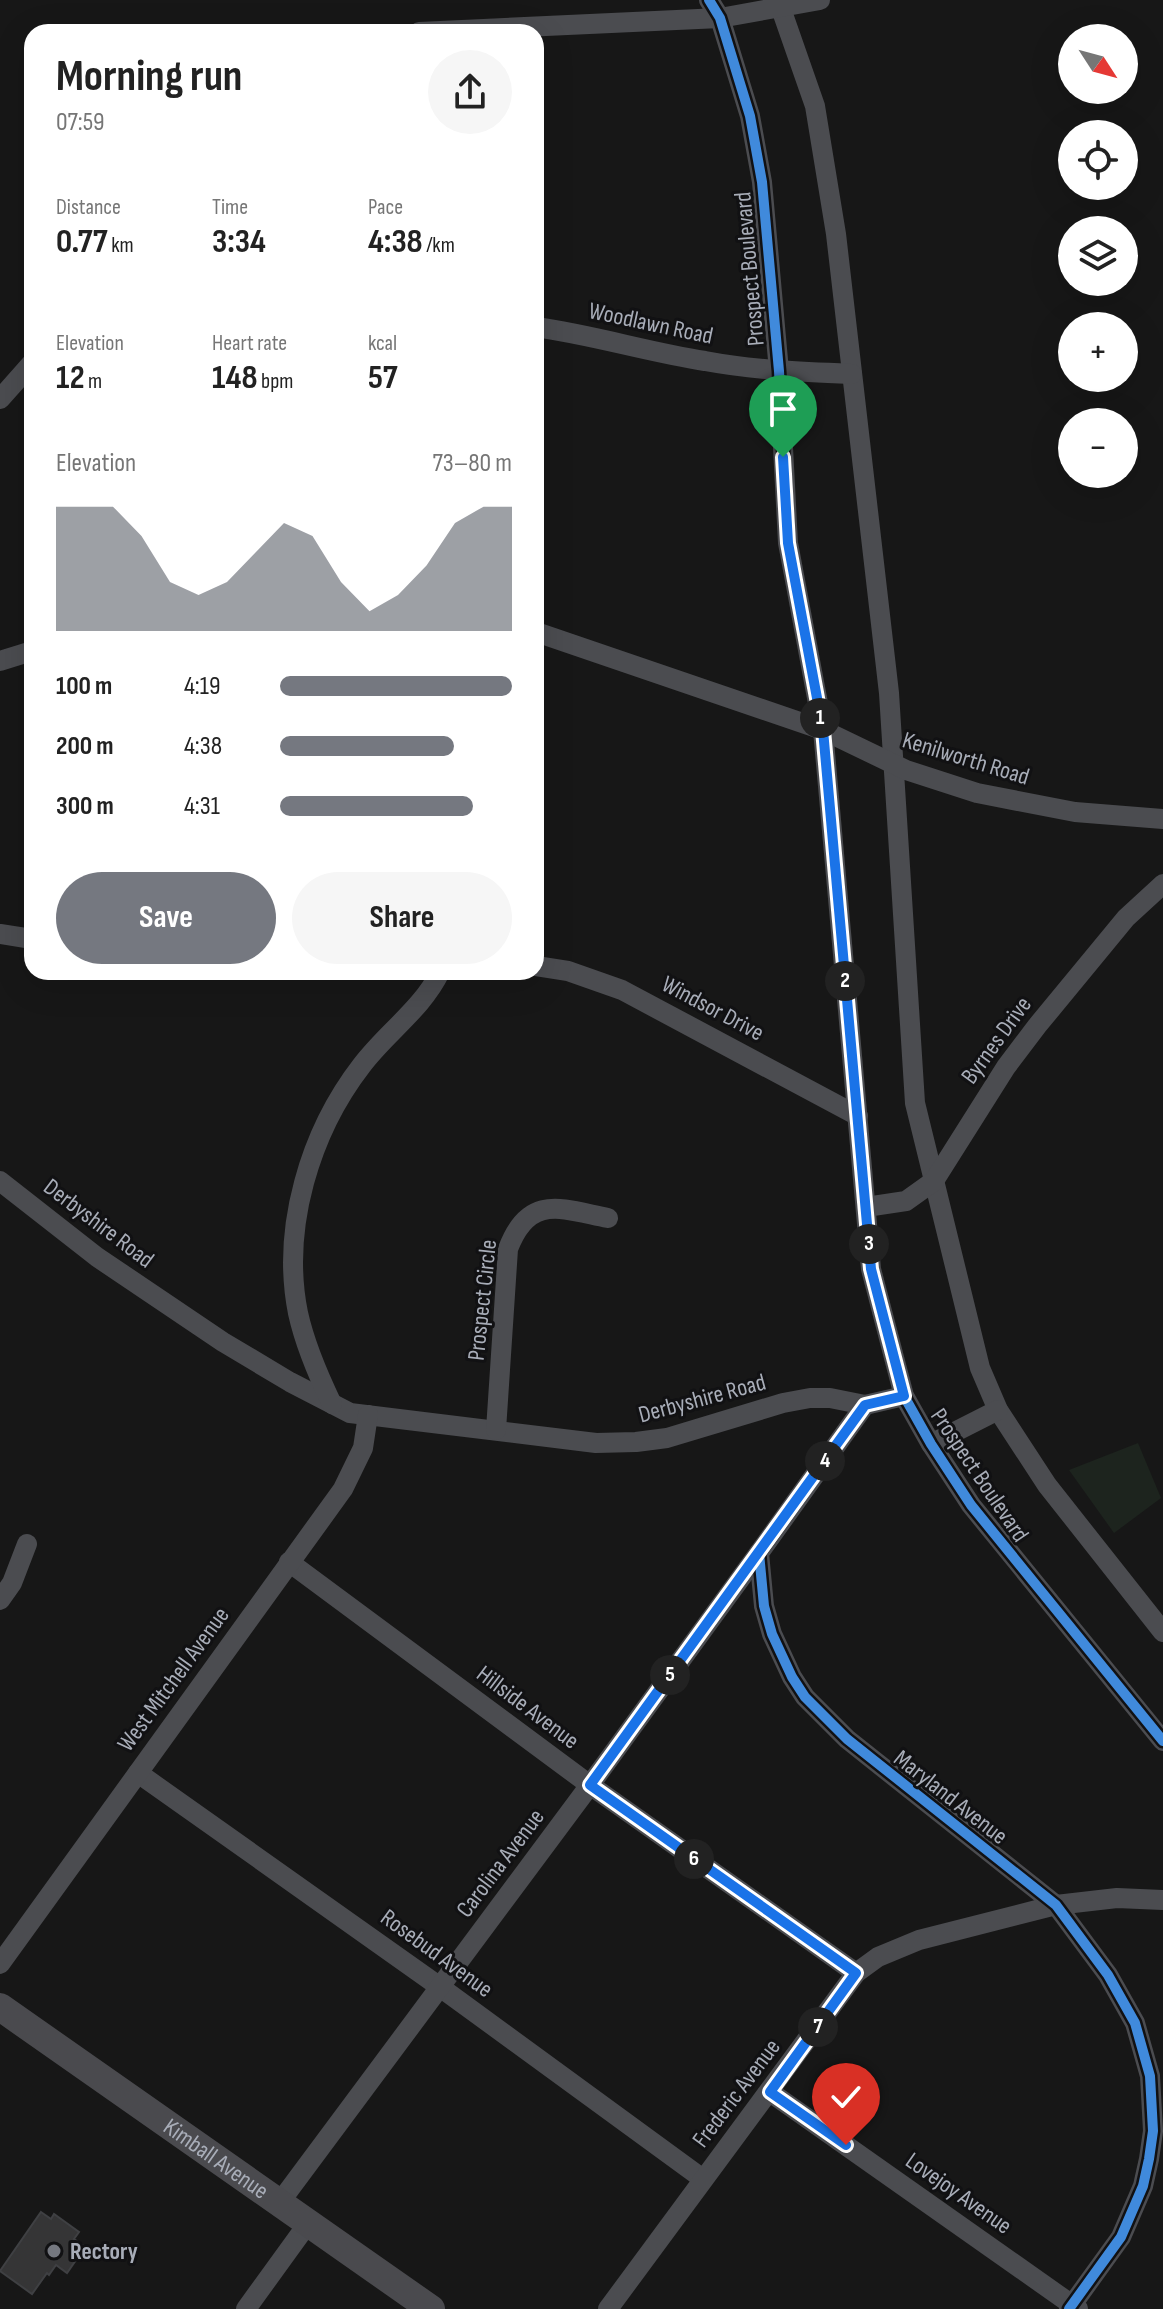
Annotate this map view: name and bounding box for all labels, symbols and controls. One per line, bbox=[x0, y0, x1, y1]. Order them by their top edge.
north arrow bbox=[1058, 24, 1138, 104]
map controls bbox=[1058, 24, 1138, 488]
text: Morning run bbox=[56, 50, 242, 103]
button: share bbox=[428, 50, 512, 134]
text: 07:59 bbox=[56, 107, 105, 138]
button: locate bbox=[1058, 120, 1138, 200]
street label: Prospect Boulevard bbox=[728, 191, 771, 347]
text: Distance bbox=[56, 194, 121, 221]
text: Time bbox=[212, 194, 248, 221]
text: Pace bbox=[368, 194, 403, 221]
button: layers bbox=[1058, 216, 1138, 296]
text: 0.77 bbox=[56, 221, 108, 262]
text: 3:34 bbox=[212, 221, 266, 262]
text: 4:38 bbox=[368, 221, 423, 262]
text: km bbox=[108, 232, 134, 259]
text: /km bbox=[423, 232, 455, 259]
street label: Woodlawn Road bbox=[586, 296, 716, 351]
button: + bbox=[1058, 312, 1138, 392]
text: Elevation bbox=[56, 330, 124, 357]
text: Heart rate bbox=[212, 330, 287, 357]
text: kcal bbox=[368, 330, 397, 357]
text: 12 bbox=[56, 357, 85, 398]
text: 148 bbox=[212, 357, 258, 398]
text: 57 bbox=[368, 357, 398, 398]
text: m bbox=[85, 368, 102, 395]
text: bpm bbox=[258, 368, 293, 395]
pin bbox=[749, 375, 817, 457]
icon: arrive bbox=[761, 387, 805, 431]
button: − bbox=[1058, 408, 1138, 488]
text: Elevation bbox=[56, 448, 136, 479]
text: 73–80 m bbox=[432, 448, 512, 479]
text: 100 m bbox=[56, 671, 112, 702]
text: 4:19 bbox=[184, 671, 220, 702]
pin: 1 bbox=[800, 698, 840, 738]
text: 1 bbox=[816, 704, 824, 731]
street label: Kenilworth Road bbox=[899, 725, 1033, 792]
text: 200 m bbox=[56, 731, 113, 762]
text: 4:38 bbox=[184, 731, 222, 762]
text: 300 m bbox=[56, 791, 114, 822]
text: 4:31 bbox=[184, 791, 220, 822]
button: Save bbox=[56, 872, 276, 964]
button: Share bbox=[292, 872, 512, 964]
pin: 2 bbox=[825, 961, 865, 1001]
text: 2 bbox=[840, 967, 850, 994]
street label: Windsor Drive bbox=[657, 969, 769, 1047]
street label: Byrnes Drive bbox=[955, 991, 1038, 1090]
street label: Derbyshire Road bbox=[38, 1172, 160, 1274]
pin: 3 bbox=[849, 1224, 889, 1264]
text: 3 bbox=[864, 1230, 874, 1257]
street label: Prospect Circle bbox=[462, 1238, 503, 1362]
street label: Derbyshire Road bbox=[635, 1368, 769, 1429]
street label: Prospect Boulevard bbox=[924, 1403, 1035, 1548]
pin: 4 bbox=[805, 1441, 845, 1481]
text: 4 bbox=[820, 1447, 830, 1474]
street label: West Mitchell Avenue bbox=[111, 1601, 236, 1757]
pin: 5 bbox=[650, 1655, 690, 1695]
street label: Hillside Avenue bbox=[471, 1659, 585, 1755]
text: 5 bbox=[665, 1661, 675, 1688]
street label: Maryland Avenue bbox=[888, 1744, 1013, 1851]
street label: Carolina Avenue bbox=[450, 1803, 551, 1923]
pin: 6 bbox=[674, 1839, 714, 1879]
text: 6 bbox=[689, 1845, 699, 1872]
street label: Rosebud Avenue bbox=[375, 1903, 498, 2004]
pin: 7 bbox=[798, 2007, 838, 2047]
text: 7 bbox=[813, 2013, 823, 2040]
street label: Frederic Avenue bbox=[686, 2033, 787, 2153]
pin bbox=[812, 2063, 880, 2145]
icon: check bbox=[824, 2075, 868, 2119]
street label: Kimball Avenue bbox=[158, 2112, 274, 2206]
street label: Lovejoy Avenue bbox=[900, 2146, 1017, 2241]
place label: Rectory bbox=[70, 2237, 138, 2266]
marker: Rectory bbox=[45, 2242, 63, 2260]

